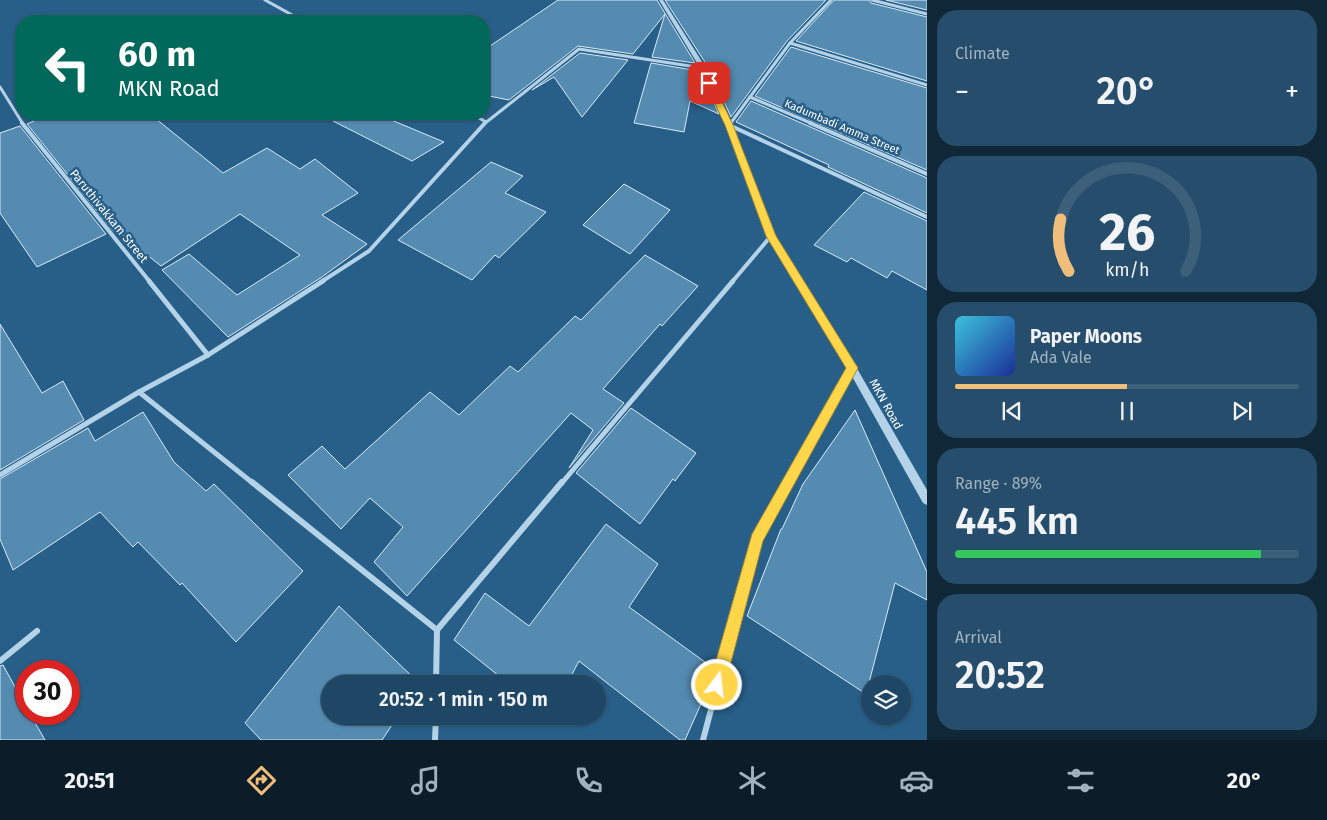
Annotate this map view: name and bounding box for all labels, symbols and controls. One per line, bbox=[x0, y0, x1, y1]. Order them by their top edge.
text: 60 m bbox=[118, 33, 196, 75]
icon: left bbox=[35, 35, 100, 100]
text: Climate bbox=[955, 44, 1010, 63]
pin bbox=[688, 62, 730, 104]
text: 20° bbox=[1096, 68, 1158, 114]
icon: arrive bbox=[695, 69, 723, 97]
text: MKN Road bbox=[118, 75, 220, 102]
text: − bbox=[955, 75, 969, 108]
text: + bbox=[1285, 75, 1299, 108]
street label: Kadumbadi Amma Street bbox=[783, 97, 901, 157]
street label: Paruthivakkam Street bbox=[67, 166, 151, 266]
text: 26 bbox=[1099, 201, 1155, 264]
text: km/h bbox=[1105, 259, 1149, 281]
text: Paper Moons bbox=[1030, 325, 1142, 348]
text: Ada Vale bbox=[1030, 348, 1092, 367]
street label: MKN Road bbox=[866, 376, 906, 432]
icon: previous bbox=[998, 397, 1026, 425]
icon: pause bbox=[1113, 397, 1141, 425]
icon: next bbox=[1228, 397, 1256, 425]
text: Range · 89% bbox=[955, 474, 1042, 493]
text: 445 km bbox=[955, 498, 1079, 544]
text: Arrival bbox=[955, 628, 1002, 647]
text: 20:52 bbox=[955, 652, 1045, 698]
position arrow bbox=[690, 658, 742, 710]
speed limit sign: 30 bbox=[15, 660, 80, 725]
map controls bbox=[861, 675, 911, 725]
button: layers bbox=[861, 675, 911, 725]
text: 20:52 · 1 min · 150 m bbox=[379, 688, 548, 711]
icon: directions bbox=[244, 763, 279, 798]
icon: music bbox=[408, 763, 443, 798]
icon: phone bbox=[571, 763, 606, 798]
icon: climate bbox=[735, 763, 770, 798]
icon: car bbox=[899, 763, 934, 798]
icon: filters bbox=[1063, 763, 1098, 798]
text: 20:51 bbox=[64, 767, 115, 794]
text: 20° bbox=[1227, 767, 1263, 794]

